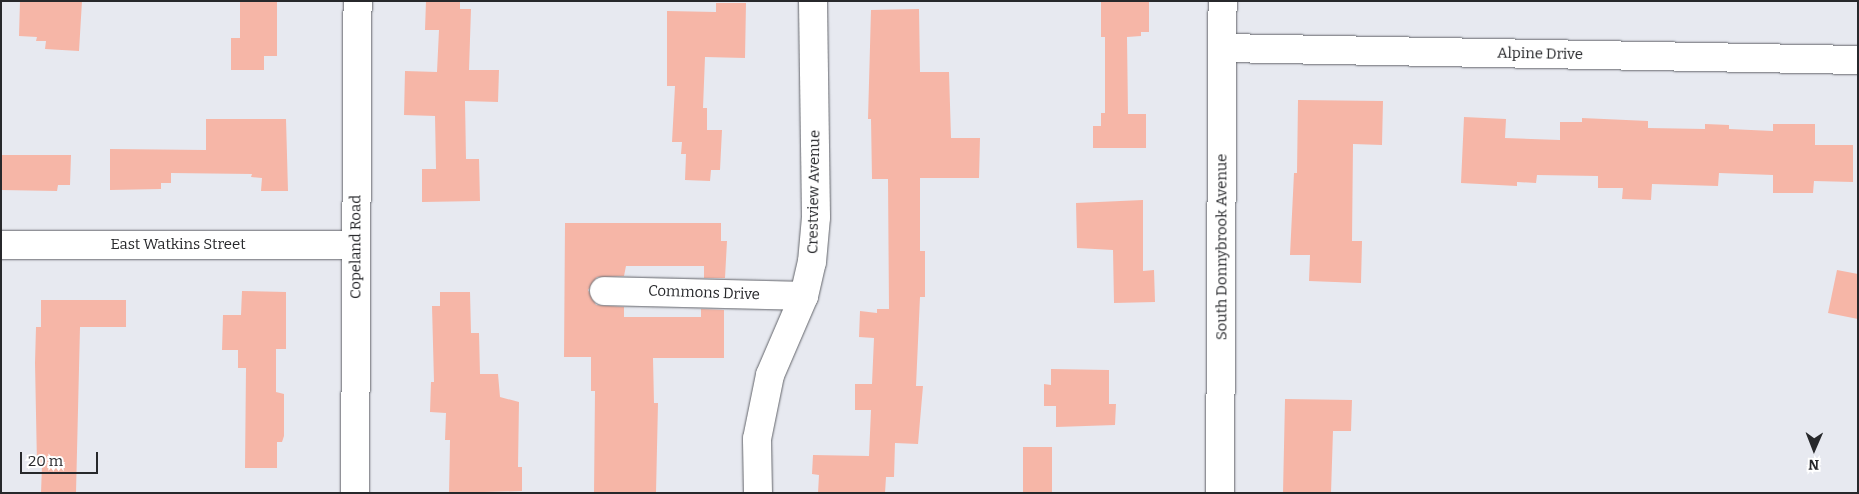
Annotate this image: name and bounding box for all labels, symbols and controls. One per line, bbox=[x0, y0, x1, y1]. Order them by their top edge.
street label: Alpine Drive bbox=[1497, 44, 1583, 64]
street label: Crestview Avenue bbox=[804, 130, 824, 254]
street label: South Donnybrook Avenue bbox=[1213, 154, 1231, 340]
street label: Copeland Road bbox=[347, 195, 365, 299]
street label: East Watkins Street bbox=[110, 236, 246, 254]
street label: Commons Drive bbox=[648, 282, 760, 304]
north arrow bbox=[1789, 424, 1839, 474]
scale bar bbox=[22, 442, 100, 474]
text: 20 m bbox=[28, 452, 63, 470]
text: N bbox=[1808, 456, 1819, 473]

